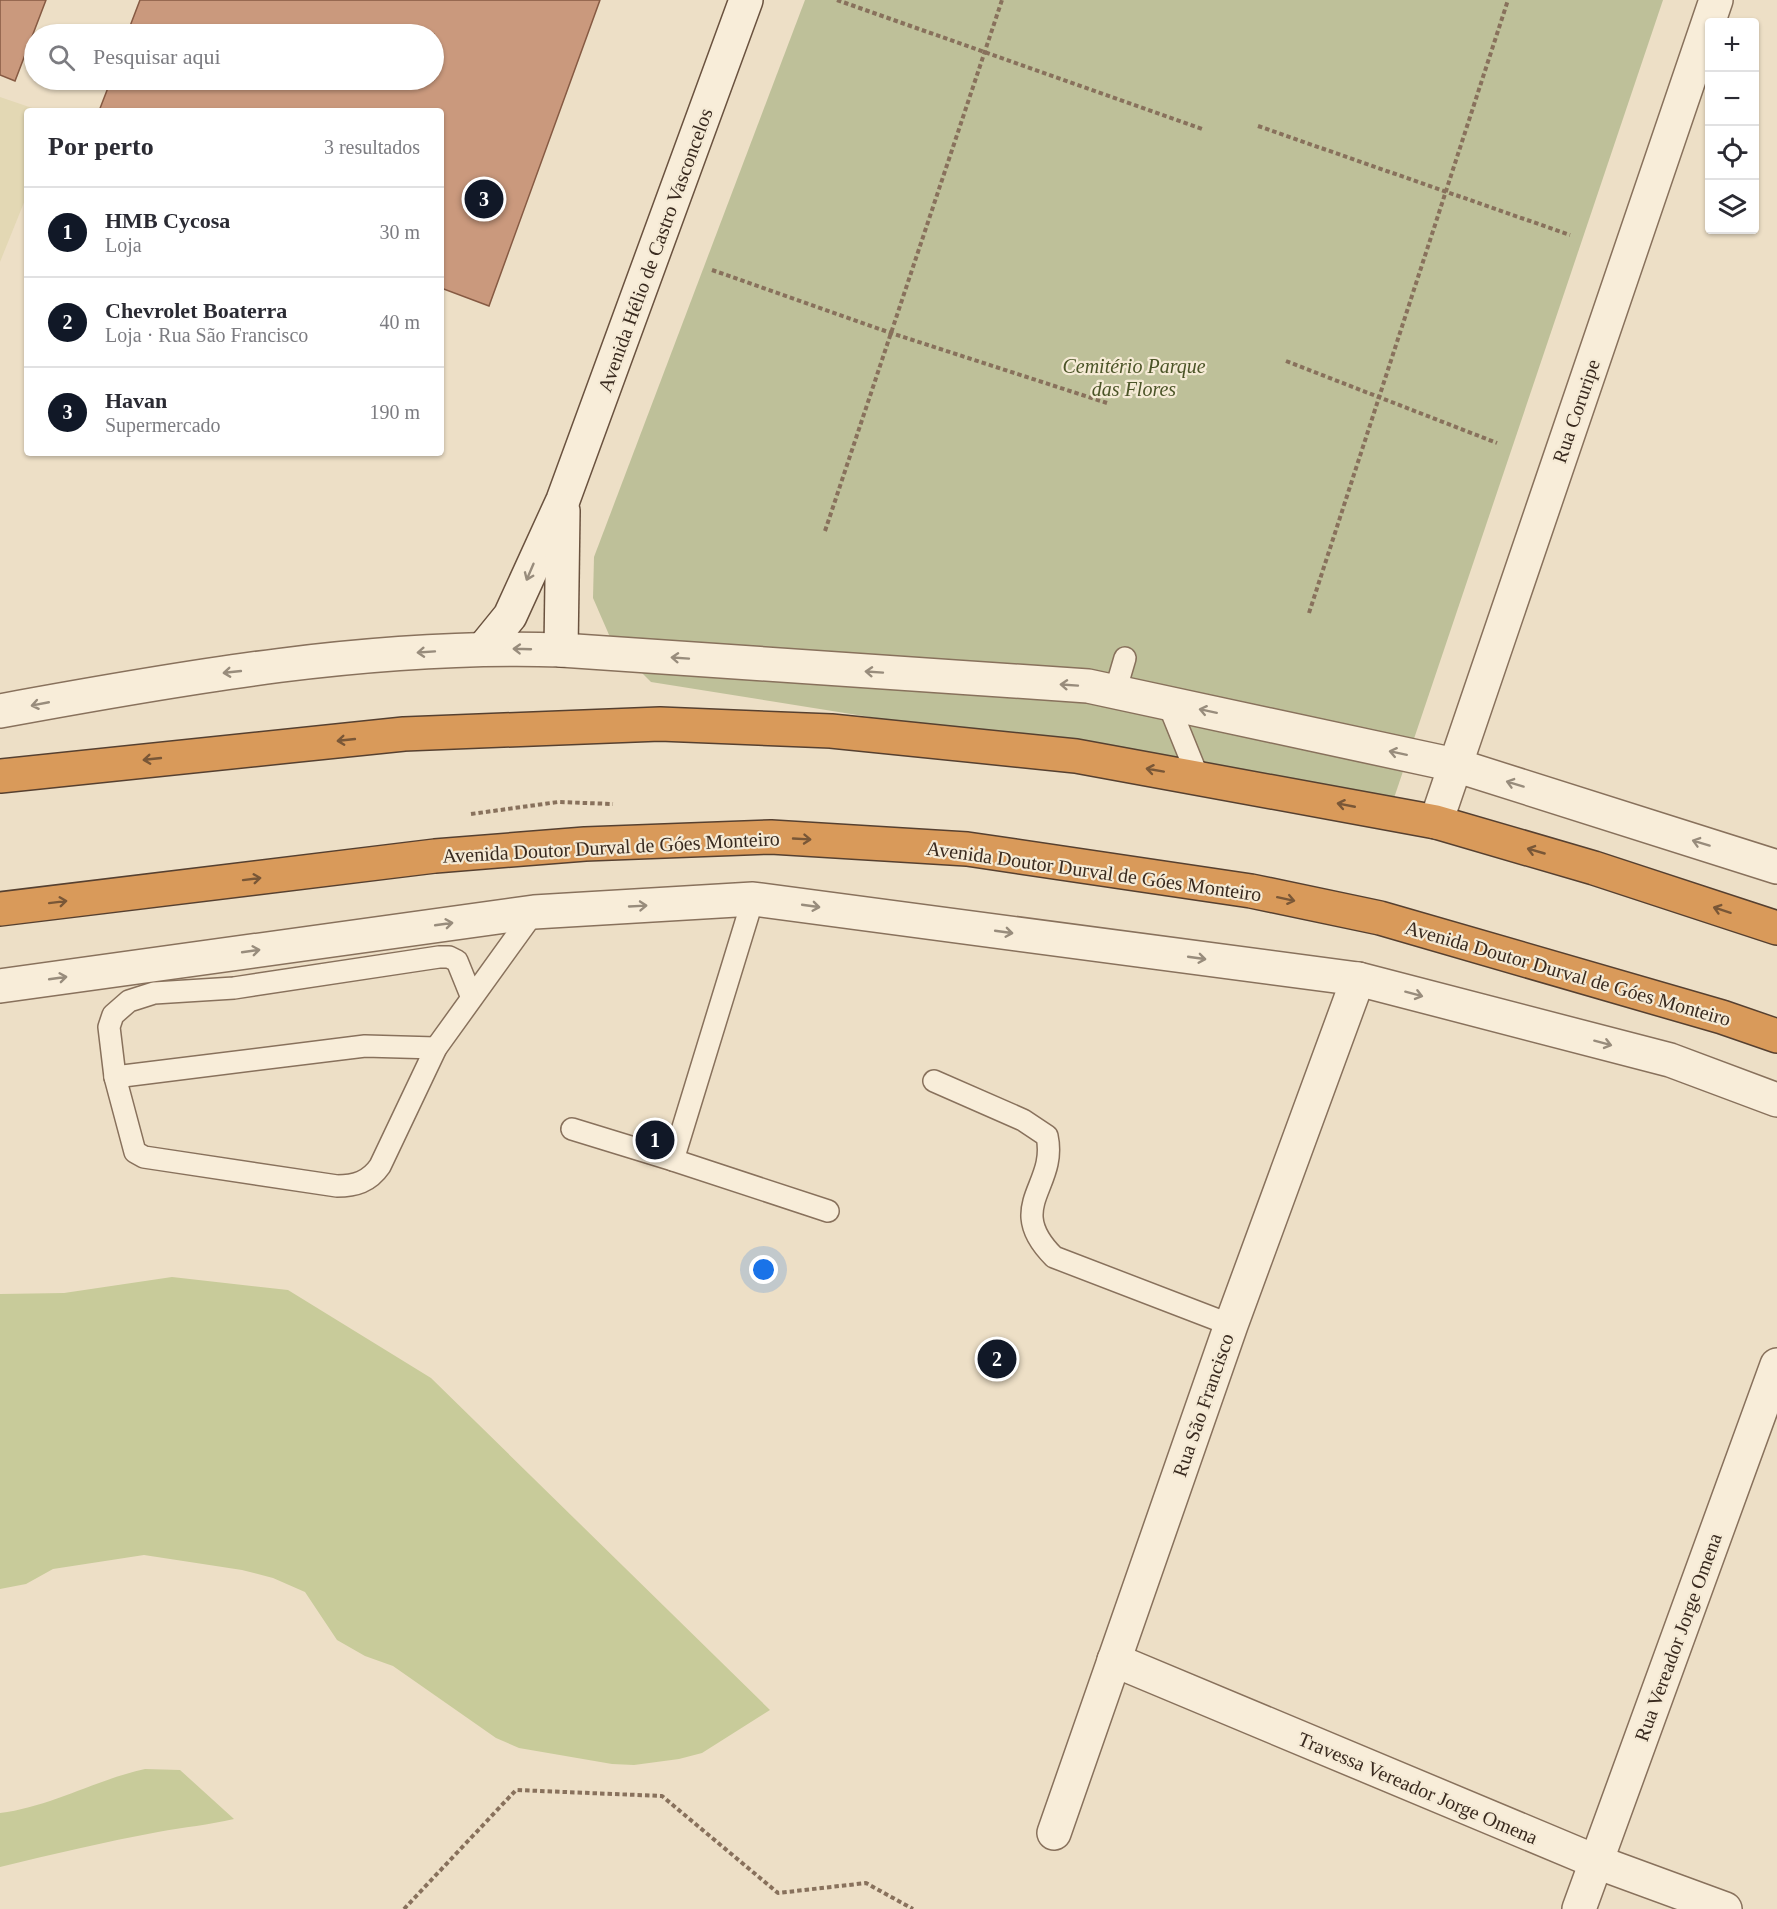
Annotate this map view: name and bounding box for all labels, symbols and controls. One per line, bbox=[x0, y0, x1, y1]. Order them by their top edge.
map controls bbox=[1705, 18, 1759, 234]
button: + bbox=[1705, 18, 1759, 72]
search box bbox=[24, 24, 444, 90]
icon: search bbox=[45, 41, 78, 74]
text: Pesquisar aqui bbox=[93, 44, 221, 69]
button: − bbox=[1705, 72, 1759, 126]
street label: Avenida Hélio de Castro Vasconcelos bbox=[593, 105, 717, 395]
button: locate bbox=[1705, 126, 1759, 180]
text: Por perto bbox=[48, 132, 154, 161]
text: 3 resultados bbox=[324, 136, 420, 158]
pin: 3 bbox=[464, 176, 504, 222]
button: layers bbox=[1705, 180, 1759, 234]
text: HMB Cycosa bbox=[105, 208, 230, 233]
text: 1 bbox=[63, 221, 73, 243]
text: 30 m bbox=[379, 221, 420, 243]
text: Loja bbox=[105, 234, 142, 256]
text: Chevrolet Boaterra bbox=[105, 298, 287, 323]
text: 2 bbox=[63, 311, 73, 333]
text: 40 m bbox=[379, 311, 420, 333]
text: Loja · Rua São Francisco bbox=[105, 324, 308, 346]
park label: Cemitério Parque das Flores bbox=[1062, 355, 1206, 400]
street label: Rua Coruripe bbox=[1548, 356, 1605, 466]
text: Havan bbox=[105, 388, 167, 413]
text: 3 bbox=[63, 401, 73, 423]
text: 190 m bbox=[369, 401, 420, 423]
text: Supermercado bbox=[105, 414, 221, 436]
one-way arrow bbox=[524, 563, 535, 581]
one-way arrow bbox=[513, 644, 533, 655]
one-way arrow bbox=[416, 646, 436, 657]
one-way arrow bbox=[670, 653, 690, 664]
one-way arrow bbox=[865, 666, 885, 677]
one-way arrow bbox=[223, 667, 242, 678]
one-way arrow bbox=[1059, 679, 1079, 690]
one-way arrow bbox=[30, 699, 50, 710]
one-way arrow bbox=[1198, 705, 1217, 717]
one-way arrow bbox=[337, 735, 356, 746]
one-way arrow bbox=[1389, 747, 1408, 758]
one-way arrow bbox=[143, 754, 162, 765]
one-way arrow bbox=[1145, 764, 1165, 775]
one-way arrow bbox=[1506, 778, 1525, 789]
one-way arrow bbox=[1337, 799, 1357, 810]
street label: Avenida Doutor Durval de Góes Monteiro bbox=[442, 827, 780, 867]
one-way arrow bbox=[791, 834, 811, 845]
street label: Avenida Doutor Durval de Góes Monteiro bbox=[925, 837, 1263, 905]
one-way arrow bbox=[1692, 837, 1711, 848]
one-way arrow bbox=[1527, 845, 1546, 856]
one-way arrow bbox=[241, 873, 261, 884]
one-way arrow bbox=[1277, 893, 1296, 905]
one-way arrow bbox=[48, 897, 67, 908]
one-way arrow bbox=[628, 900, 648, 911]
one-way arrow bbox=[800, 901, 820, 912]
one-way arrow bbox=[1713, 903, 1732, 914]
street label: Avenida Doutor Durval de Góes Monteiro bbox=[1403, 916, 1733, 1030]
one-way arrow bbox=[434, 919, 454, 930]
one-way arrow bbox=[994, 927, 1014, 938]
one-way arrow bbox=[241, 946, 260, 957]
one-way arrow bbox=[1187, 952, 1207, 963]
one-way arrow bbox=[48, 973, 67, 984]
one-way arrow bbox=[1404, 989, 1423, 1000]
one-way arrow bbox=[1593, 1038, 1612, 1049]
pin: 1 bbox=[636, 1118, 674, 1162]
your location bbox=[749, 1255, 778, 1284]
street label: Rua São Francisco bbox=[1168, 1331, 1238, 1479]
pin: 2 bbox=[978, 1336, 1016, 1382]
street label: Rua Vereador Jorge Omena bbox=[1630, 1530, 1727, 1744]
street label: Travessa Vereador Jorge Omena bbox=[1295, 1727, 1541, 1849]

